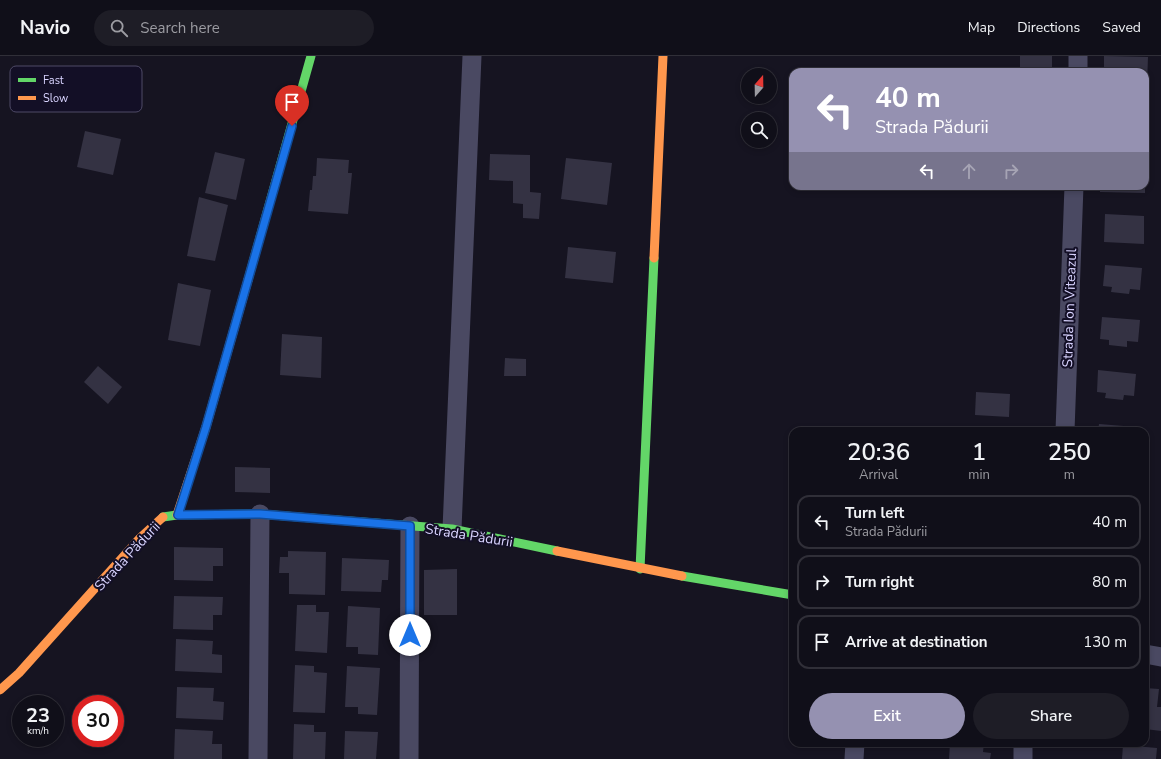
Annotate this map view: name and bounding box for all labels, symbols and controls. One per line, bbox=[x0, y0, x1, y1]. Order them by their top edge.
search box bbox=[94, 10, 374, 46]
text: Navio bbox=[20, 15, 70, 41]
icon: search bbox=[108, 17, 130, 39]
text: Search here bbox=[140, 18, 220, 38]
text: Map bbox=[968, 18, 995, 37]
text: Directions bbox=[1017, 18, 1080, 37]
text: Saved bbox=[1102, 18, 1141, 37]
legend bbox=[10, 66, 142, 112]
north arrow bbox=[741, 68, 777, 104]
map controls bbox=[741, 68, 777, 148]
text: Fast bbox=[43, 73, 64, 88]
text: 40 m bbox=[875, 79, 941, 117]
icon: left bbox=[809, 84, 861, 136]
pin bbox=[275, 85, 309, 126]
text: Slow bbox=[43, 91, 68, 106]
icon: arrive bbox=[281, 91, 303, 113]
button: search bbox=[741, 112, 777, 148]
text: Strada Pădurii bbox=[875, 115, 989, 139]
icon: left bbox=[916, 160, 938, 182]
icon: ahead bbox=[958, 160, 980, 182]
icon: right bbox=[1000, 160, 1022, 182]
street label: Strada Ion Viteazul bbox=[1058, 247, 1081, 368]
text: 20:36 bbox=[847, 436, 910, 468]
text: 1 bbox=[972, 436, 986, 468]
text: 250 bbox=[1048, 436, 1091, 468]
text: Arrival bbox=[859, 466, 898, 484]
text: min bbox=[968, 466, 990, 484]
text: m bbox=[1064, 466, 1075, 484]
text: Turn left bbox=[845, 503, 904, 523]
icon: left bbox=[811, 511, 833, 533]
text: 40 m bbox=[1092, 512, 1127, 532]
street label: Strada Pădurii bbox=[90, 517, 164, 595]
street label: Strada Pădurii bbox=[424, 519, 514, 552]
text: Strada Pădurii bbox=[845, 523, 927, 541]
icon: right bbox=[811, 571, 833, 593]
text: Turn right bbox=[845, 572, 914, 592]
text: 80 m bbox=[1092, 572, 1127, 592]
position arrow bbox=[389, 614, 431, 656]
icon: arrive bbox=[811, 631, 833, 653]
text: Arrive at destination bbox=[845, 632, 988, 652]
text: 130 m bbox=[1083, 632, 1127, 652]
button: Exit bbox=[809, 693, 965, 739]
button: Share bbox=[973, 693, 1129, 739]
speed limit sign: 30 bbox=[72, 695, 124, 747]
text: 23 bbox=[26, 702, 50, 729]
text: km/h bbox=[27, 724, 49, 738]

